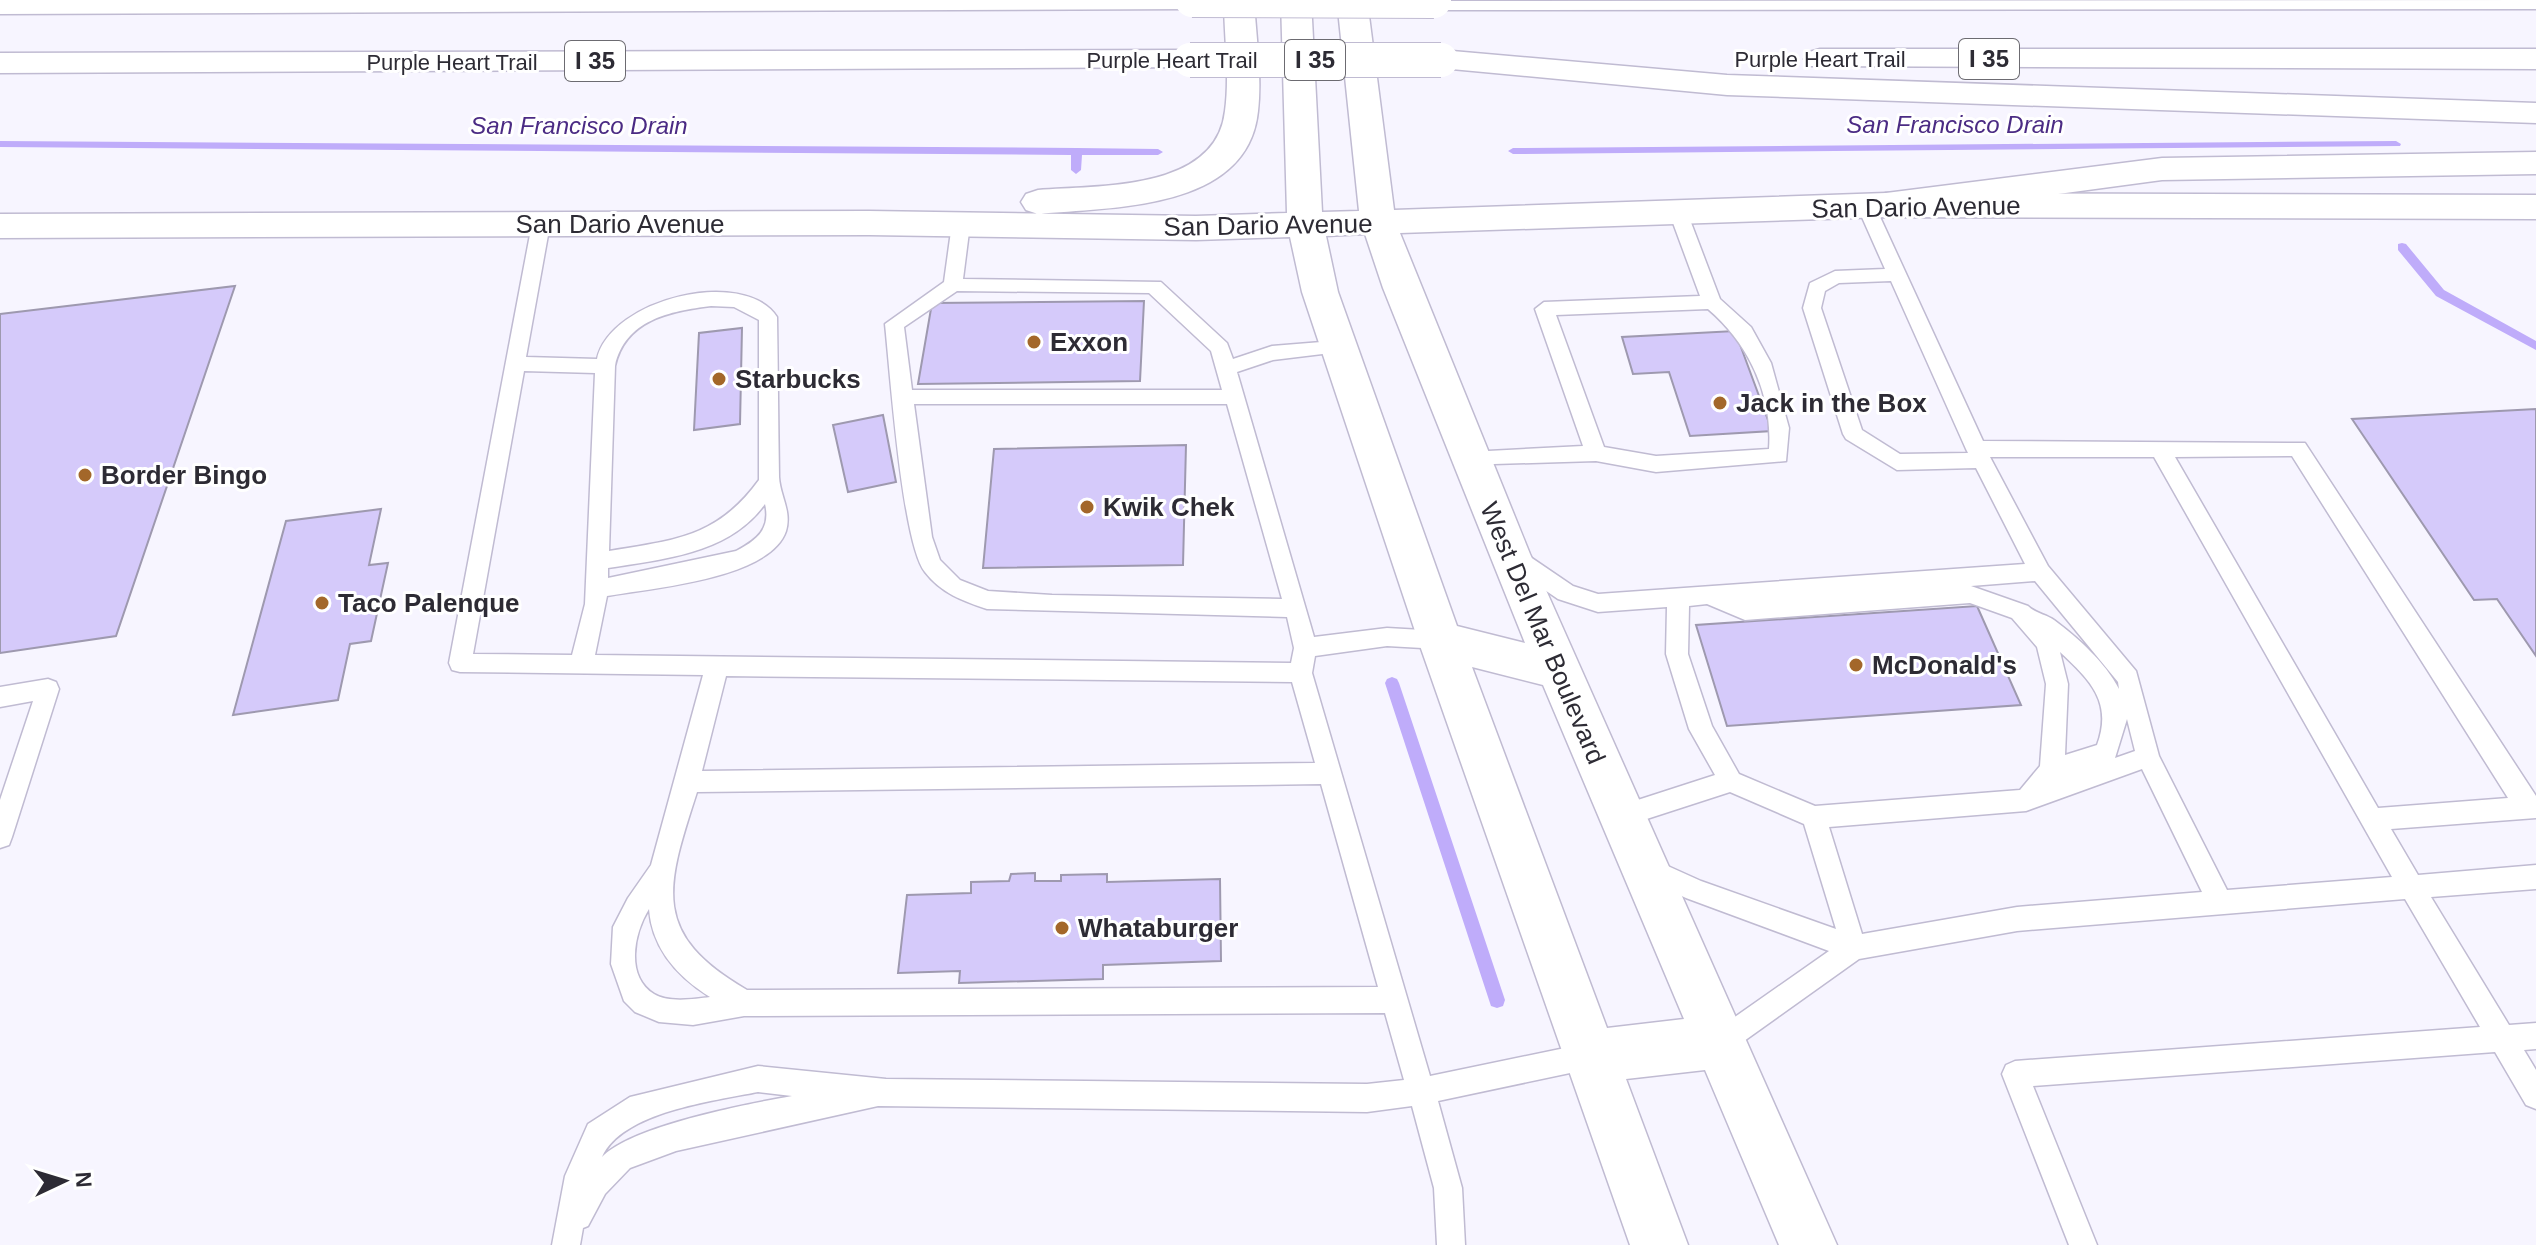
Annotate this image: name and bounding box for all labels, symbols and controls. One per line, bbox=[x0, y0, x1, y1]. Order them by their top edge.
road number: I 35 bbox=[1959, 39, 2019, 79]
road number: I 35 bbox=[1285, 40, 1345, 80]
road number: I 35 bbox=[565, 41, 625, 81]
street label: Purple Heart Trail bbox=[1734, 47, 1906, 72]
street label: Purple Heart Trail bbox=[1086, 48, 1258, 73]
street label: Purple Heart Trail bbox=[366, 50, 538, 75]
water label: San Francisco Drain bbox=[1846, 111, 2064, 138]
water label: San Francisco Drain bbox=[470, 112, 688, 139]
street label: San Dario Avenue bbox=[1811, 190, 2021, 224]
street label: San Dario Avenue bbox=[1163, 208, 1373, 242]
street label: San Dario Avenue bbox=[515, 209, 725, 239]
place label: Exxon bbox=[1050, 327, 1128, 357]
marker: Exxon bbox=[1025, 333, 1043, 351]
place label: Starbucks bbox=[735, 364, 861, 394]
marker: Starbucks bbox=[710, 370, 728, 388]
place label: Jack in the Box bbox=[1736, 388, 1927, 418]
marker: Jack in the Box bbox=[1711, 394, 1729, 412]
place label: Border Bingo bbox=[101, 460, 267, 490]
marker: Border Bingo bbox=[76, 466, 94, 484]
place label: Kwik Chek bbox=[1103, 492, 1235, 522]
marker: Kwik Chek bbox=[1078, 498, 1096, 516]
street label: West Del Mar Boulevard bbox=[1474, 498, 1612, 768]
place label: Taco Palenque bbox=[338, 588, 520, 618]
marker: Taco Palenque bbox=[313, 594, 331, 612]
place label: McDonald's bbox=[1872, 650, 2017, 680]
marker: McDonald's bbox=[1847, 656, 1865, 674]
place label: Whataburger bbox=[1078, 913, 1238, 943]
marker: Whataburger bbox=[1053, 919, 1071, 937]
north arrow bbox=[24, 1141, 104, 1221]
text: N bbox=[70, 1171, 96, 1188]

